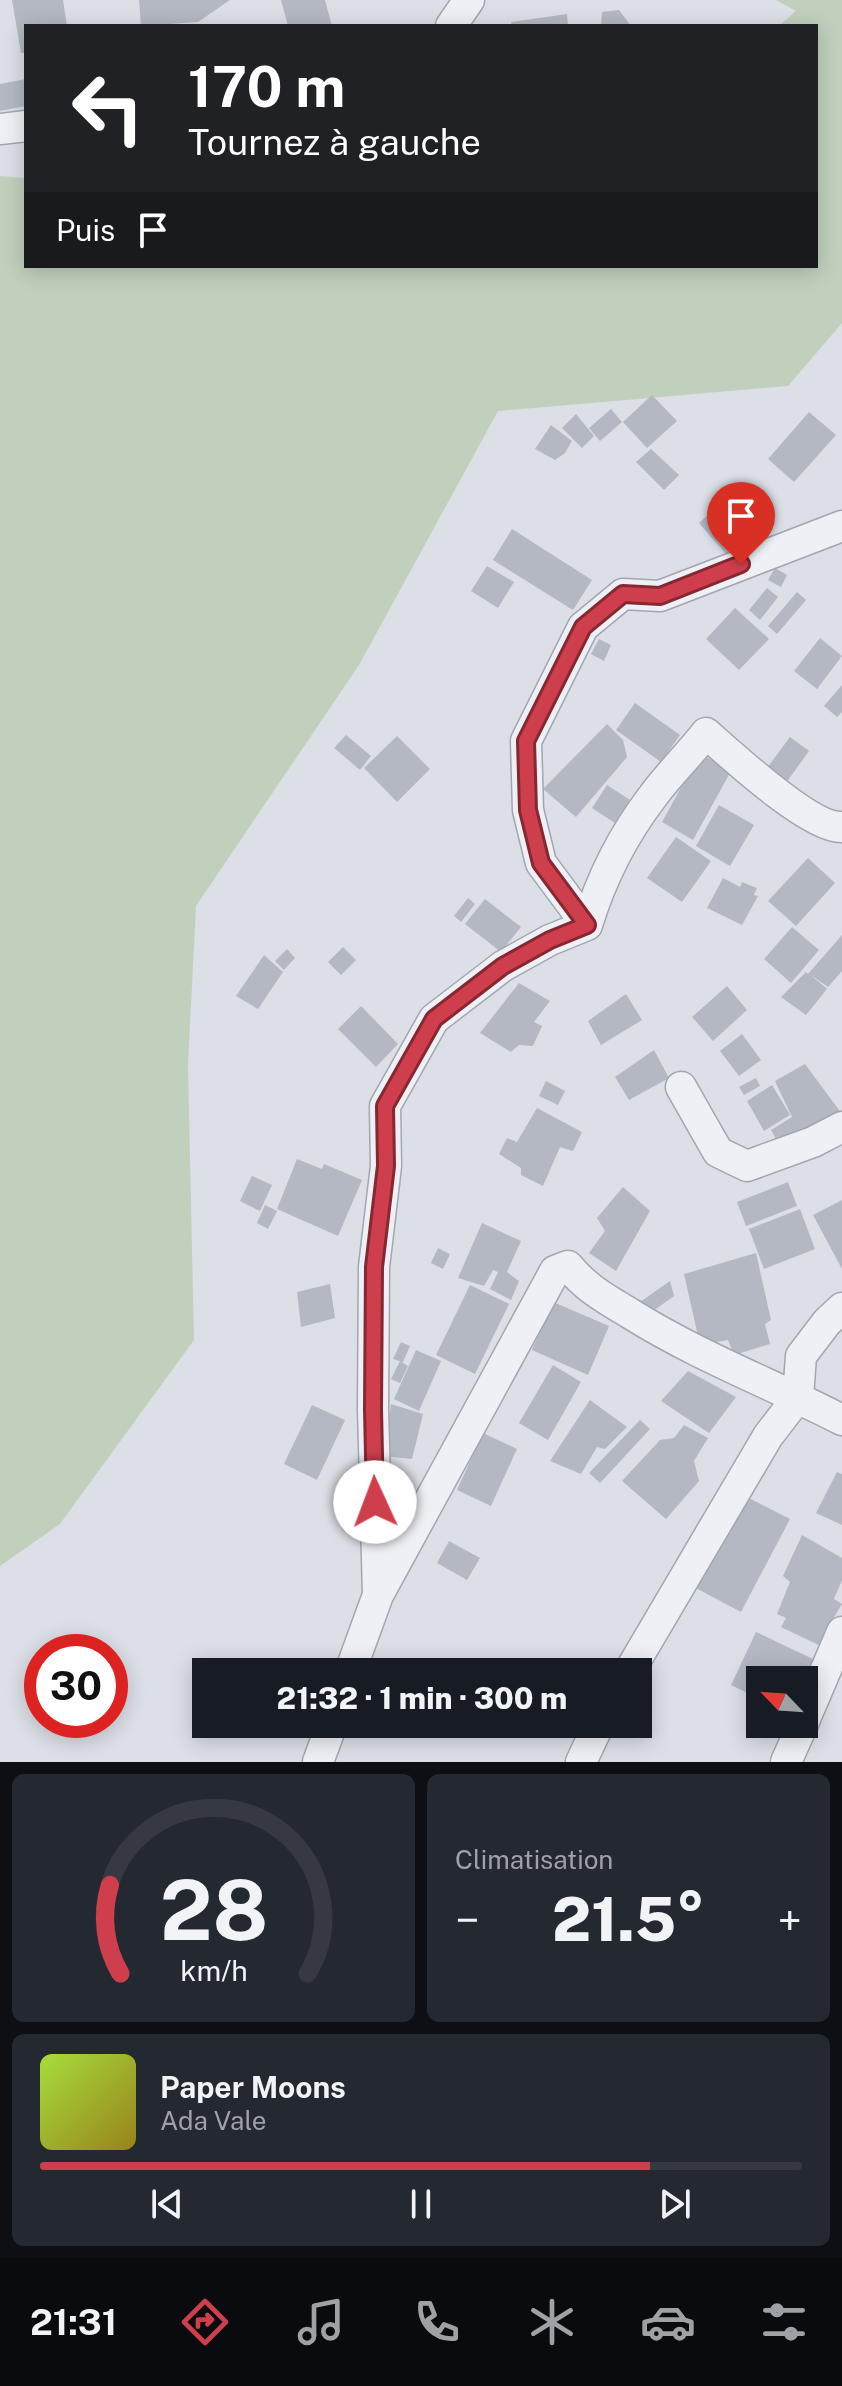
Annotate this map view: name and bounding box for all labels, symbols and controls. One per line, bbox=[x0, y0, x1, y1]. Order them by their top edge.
text: 170 m bbox=[188, 54, 345, 120]
icon: left bbox=[56, 56, 160, 160]
text: Tournez à gauche bbox=[188, 121, 481, 163]
icon: arrive bbox=[131, 208, 175, 252]
text: Puis bbox=[56, 212, 115, 248]
pin bbox=[707, 482, 775, 564]
icon: arrive bbox=[719, 494, 763, 538]
position arrow bbox=[333, 1460, 417, 1544]
speed limit sign: 30 bbox=[24, 1634, 128, 1738]
north arrow bbox=[746, 1666, 818, 1738]
map controls bbox=[746, 1666, 818, 1738]
text: 21:32 · 1 min · 300 m bbox=[277, 1680, 567, 1716]
text: Climatisation bbox=[455, 1844, 613, 1875]
text: 28 bbox=[159, 1861, 268, 1959]
text: 21.5° bbox=[552, 1884, 705, 1955]
text: − bbox=[455, 1894, 479, 1946]
text: + bbox=[778, 1894, 802, 1946]
text: km/h bbox=[180, 1954, 247, 1987]
text: Paper Moons bbox=[160, 2069, 346, 2105]
text: Ada Vale bbox=[160, 2105, 266, 2136]
icon: previous bbox=[145, 2182, 189, 2226]
icon: pause bbox=[399, 2182, 443, 2226]
icon: next bbox=[653, 2182, 697, 2226]
icon: directions bbox=[177, 2294, 233, 2350]
icon: music bbox=[293, 2294, 349, 2350]
icon: phone bbox=[409, 2294, 465, 2350]
icon: climate bbox=[524, 2294, 580, 2350]
icon: car bbox=[640, 2294, 696, 2350]
icon: filters bbox=[756, 2294, 812, 2350]
text: 21:31 bbox=[30, 2301, 117, 2343]

